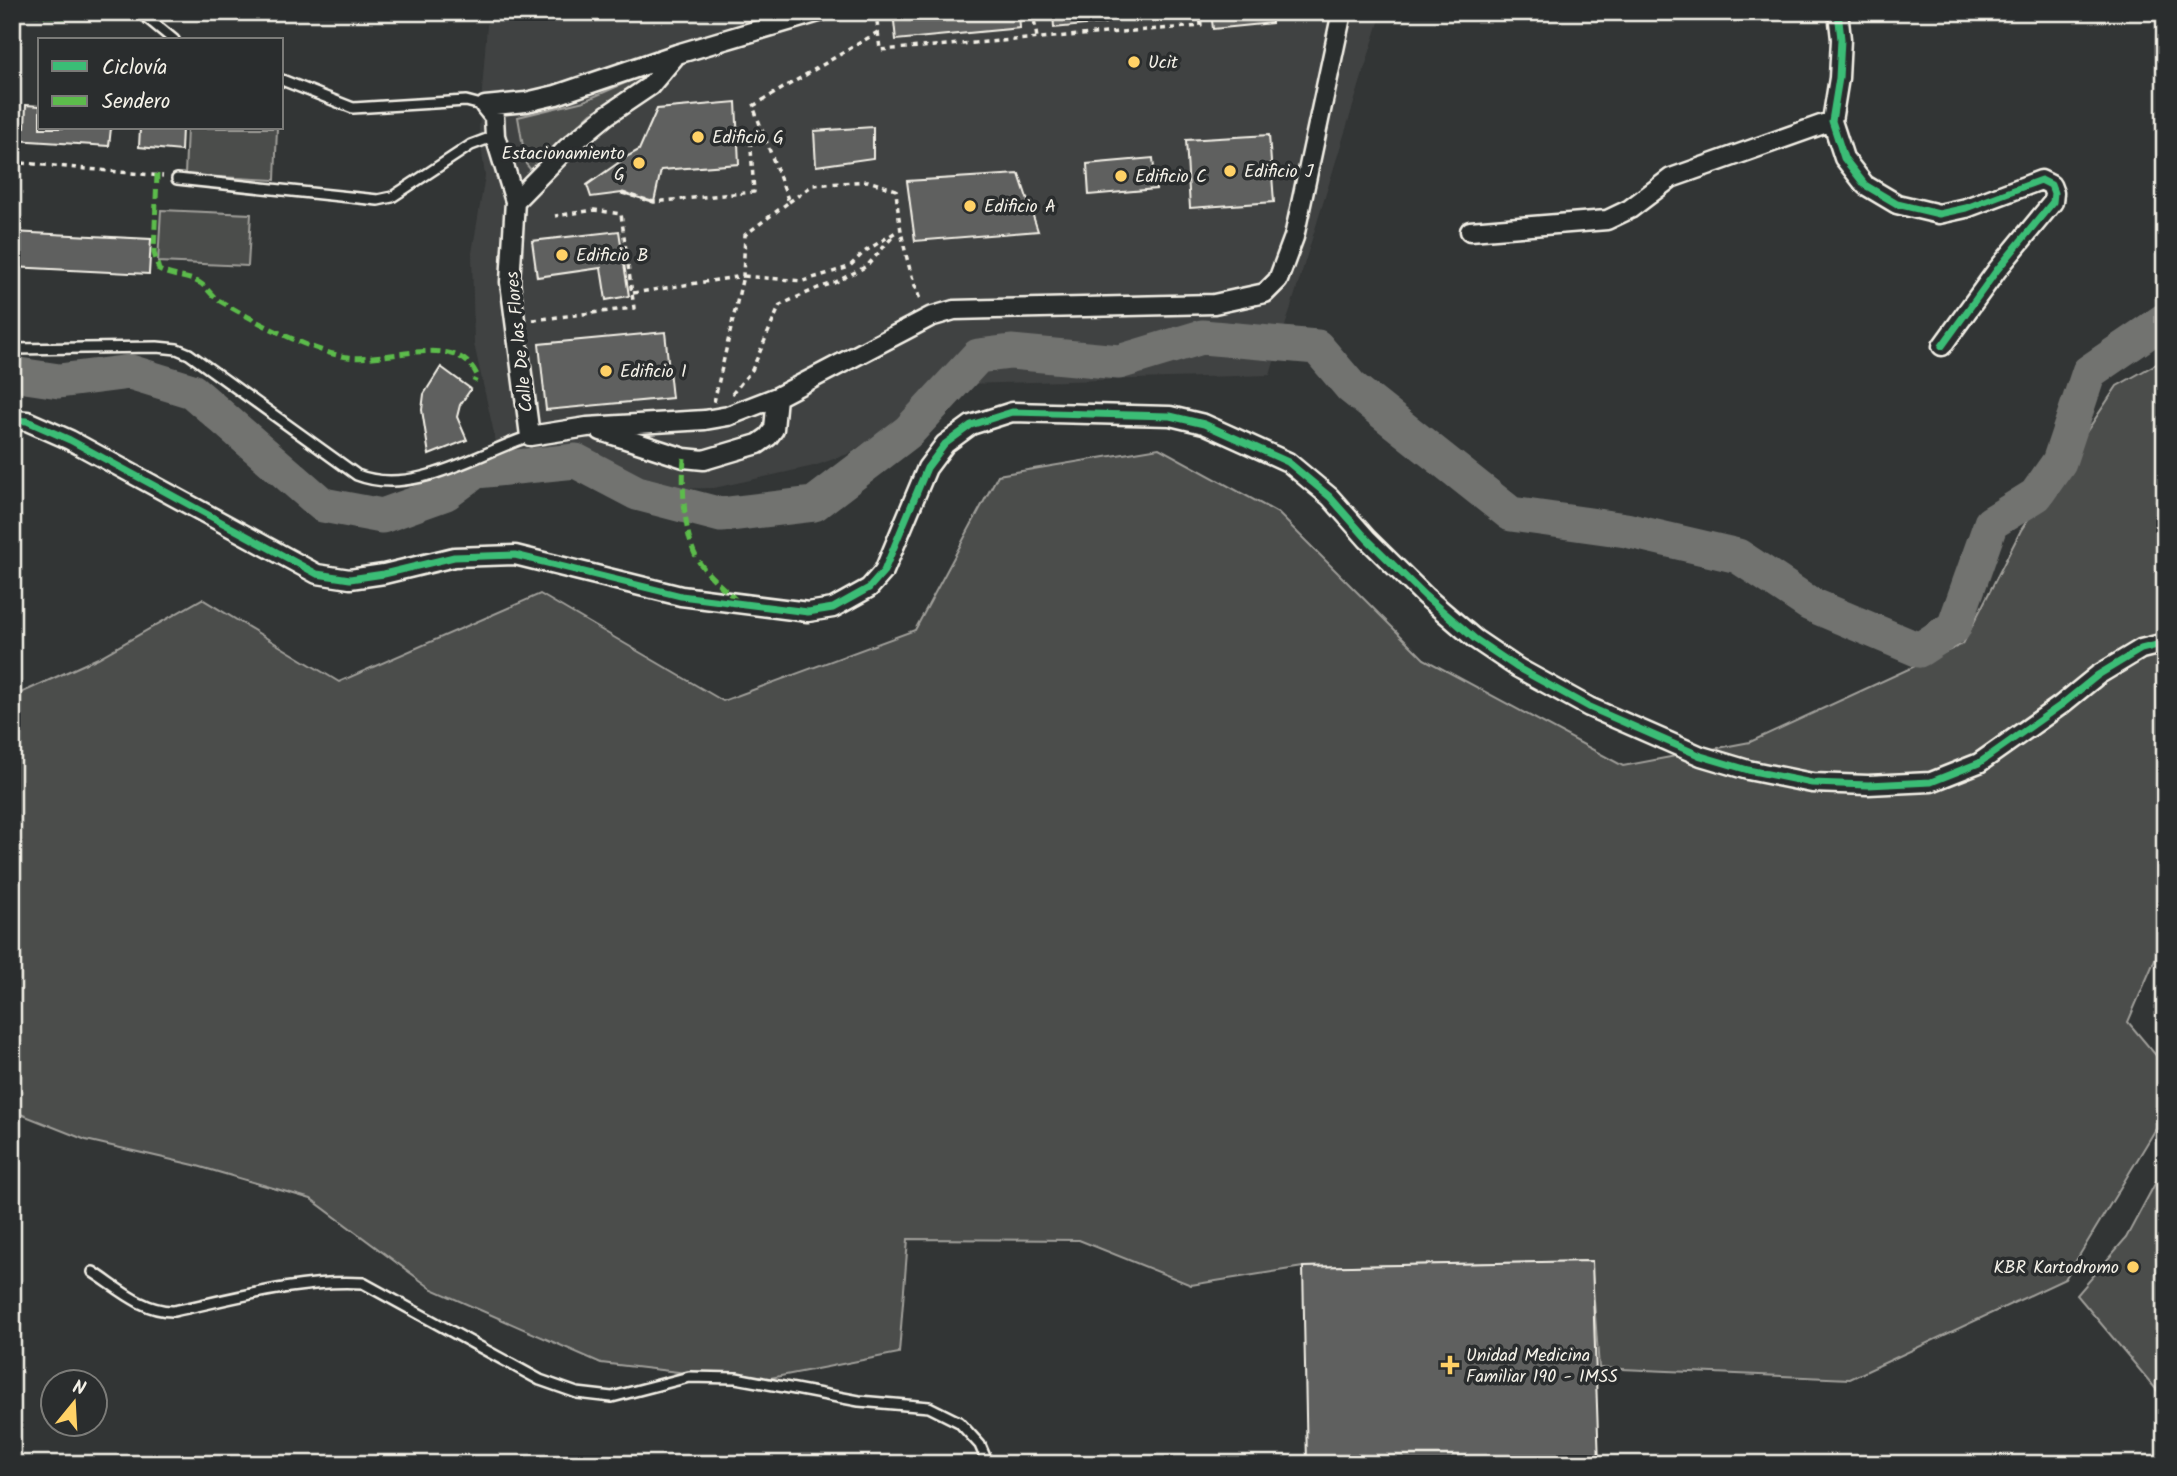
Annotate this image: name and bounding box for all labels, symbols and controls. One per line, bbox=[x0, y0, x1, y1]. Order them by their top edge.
legend bbox=[38, 38, 284, 130]
place label: Ucit bbox=[1148, 49, 1179, 78]
text: Ciclovía bbox=[102, 52, 167, 85]
marker: Ucit bbox=[1126, 54, 1142, 70]
text: Sendero bbox=[102, 86, 170, 119]
place label: Edificio G bbox=[712, 124, 784, 153]
marker: Edificio G bbox=[690, 129, 706, 145]
place label: Estacionamiento G bbox=[501, 140, 625, 190]
marker: Estacionamiento G bbox=[631, 155, 647, 171]
place label: Edificio J bbox=[1244, 158, 1314, 187]
place label: Edificio C bbox=[1135, 163, 1207, 192]
marker: Edificio J bbox=[1222, 163, 1238, 179]
marker: Edificio C bbox=[1113, 168, 1129, 184]
place label: Edificio A bbox=[984, 193, 1056, 222]
marker: Edificio A bbox=[962, 198, 978, 214]
place label: Edificio B bbox=[576, 242, 648, 271]
marker: Edificio B bbox=[554, 247, 570, 263]
street label: Calle De las Flores bbox=[499, 270, 542, 414]
place label: Edificio I bbox=[620, 358, 687, 387]
marker: Edificio I bbox=[598, 363, 614, 379]
place label: KBR Kartodromo bbox=[1993, 1254, 2119, 1283]
marker: KBR Kartodromo bbox=[2125, 1259, 2141, 1275]
place label: Unidad Medicina Familiar 190 - IMSS bbox=[1466, 1342, 1618, 1392]
marker: Unidad Medicina Familiar 190 - IMSS bbox=[1440, 1355, 1460, 1375]
north arrow bbox=[38, 1368, 108, 1438]
text: N bbox=[68, 1373, 89, 1405]

